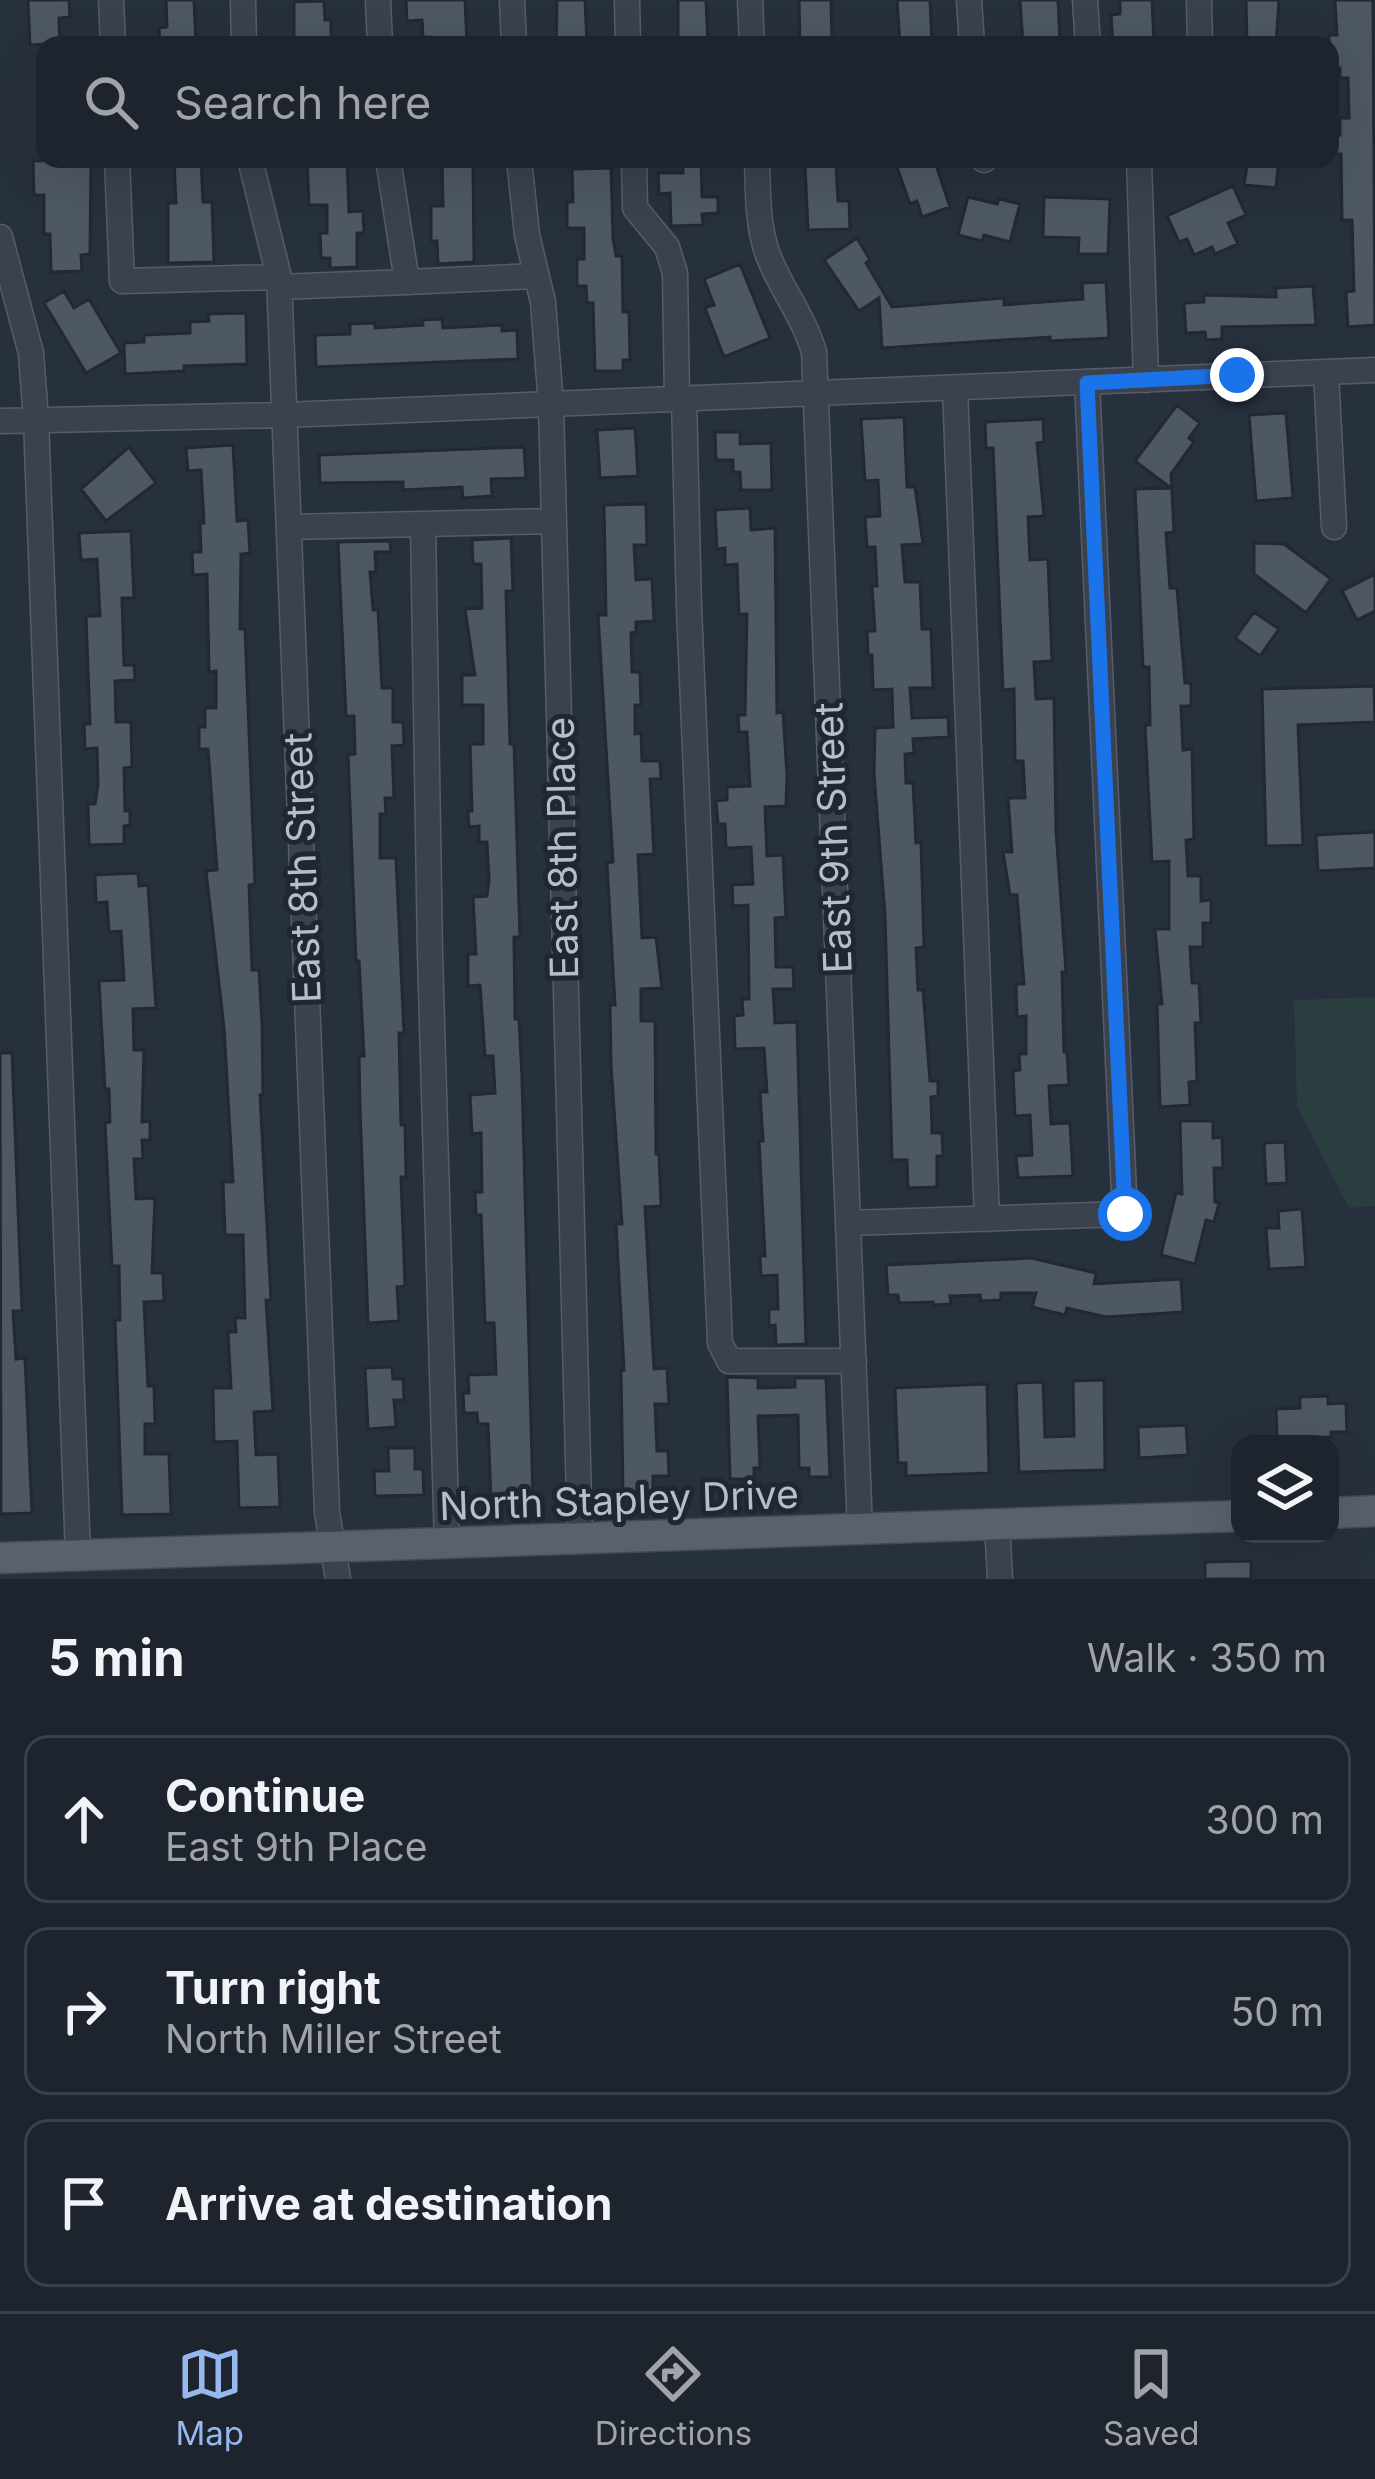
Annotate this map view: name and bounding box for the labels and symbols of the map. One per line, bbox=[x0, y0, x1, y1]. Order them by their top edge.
route end bbox=[1210, 348, 1264, 402]
street label: East 9th Street bbox=[804, 702, 861, 974]
street label: East 8th Place bbox=[536, 717, 587, 979]
street label: East 8th Street bbox=[273, 732, 330, 1004]
route start bbox=[1098, 1187, 1152, 1241]
street label: North Stapley Drive bbox=[438, 1470, 800, 1529]

